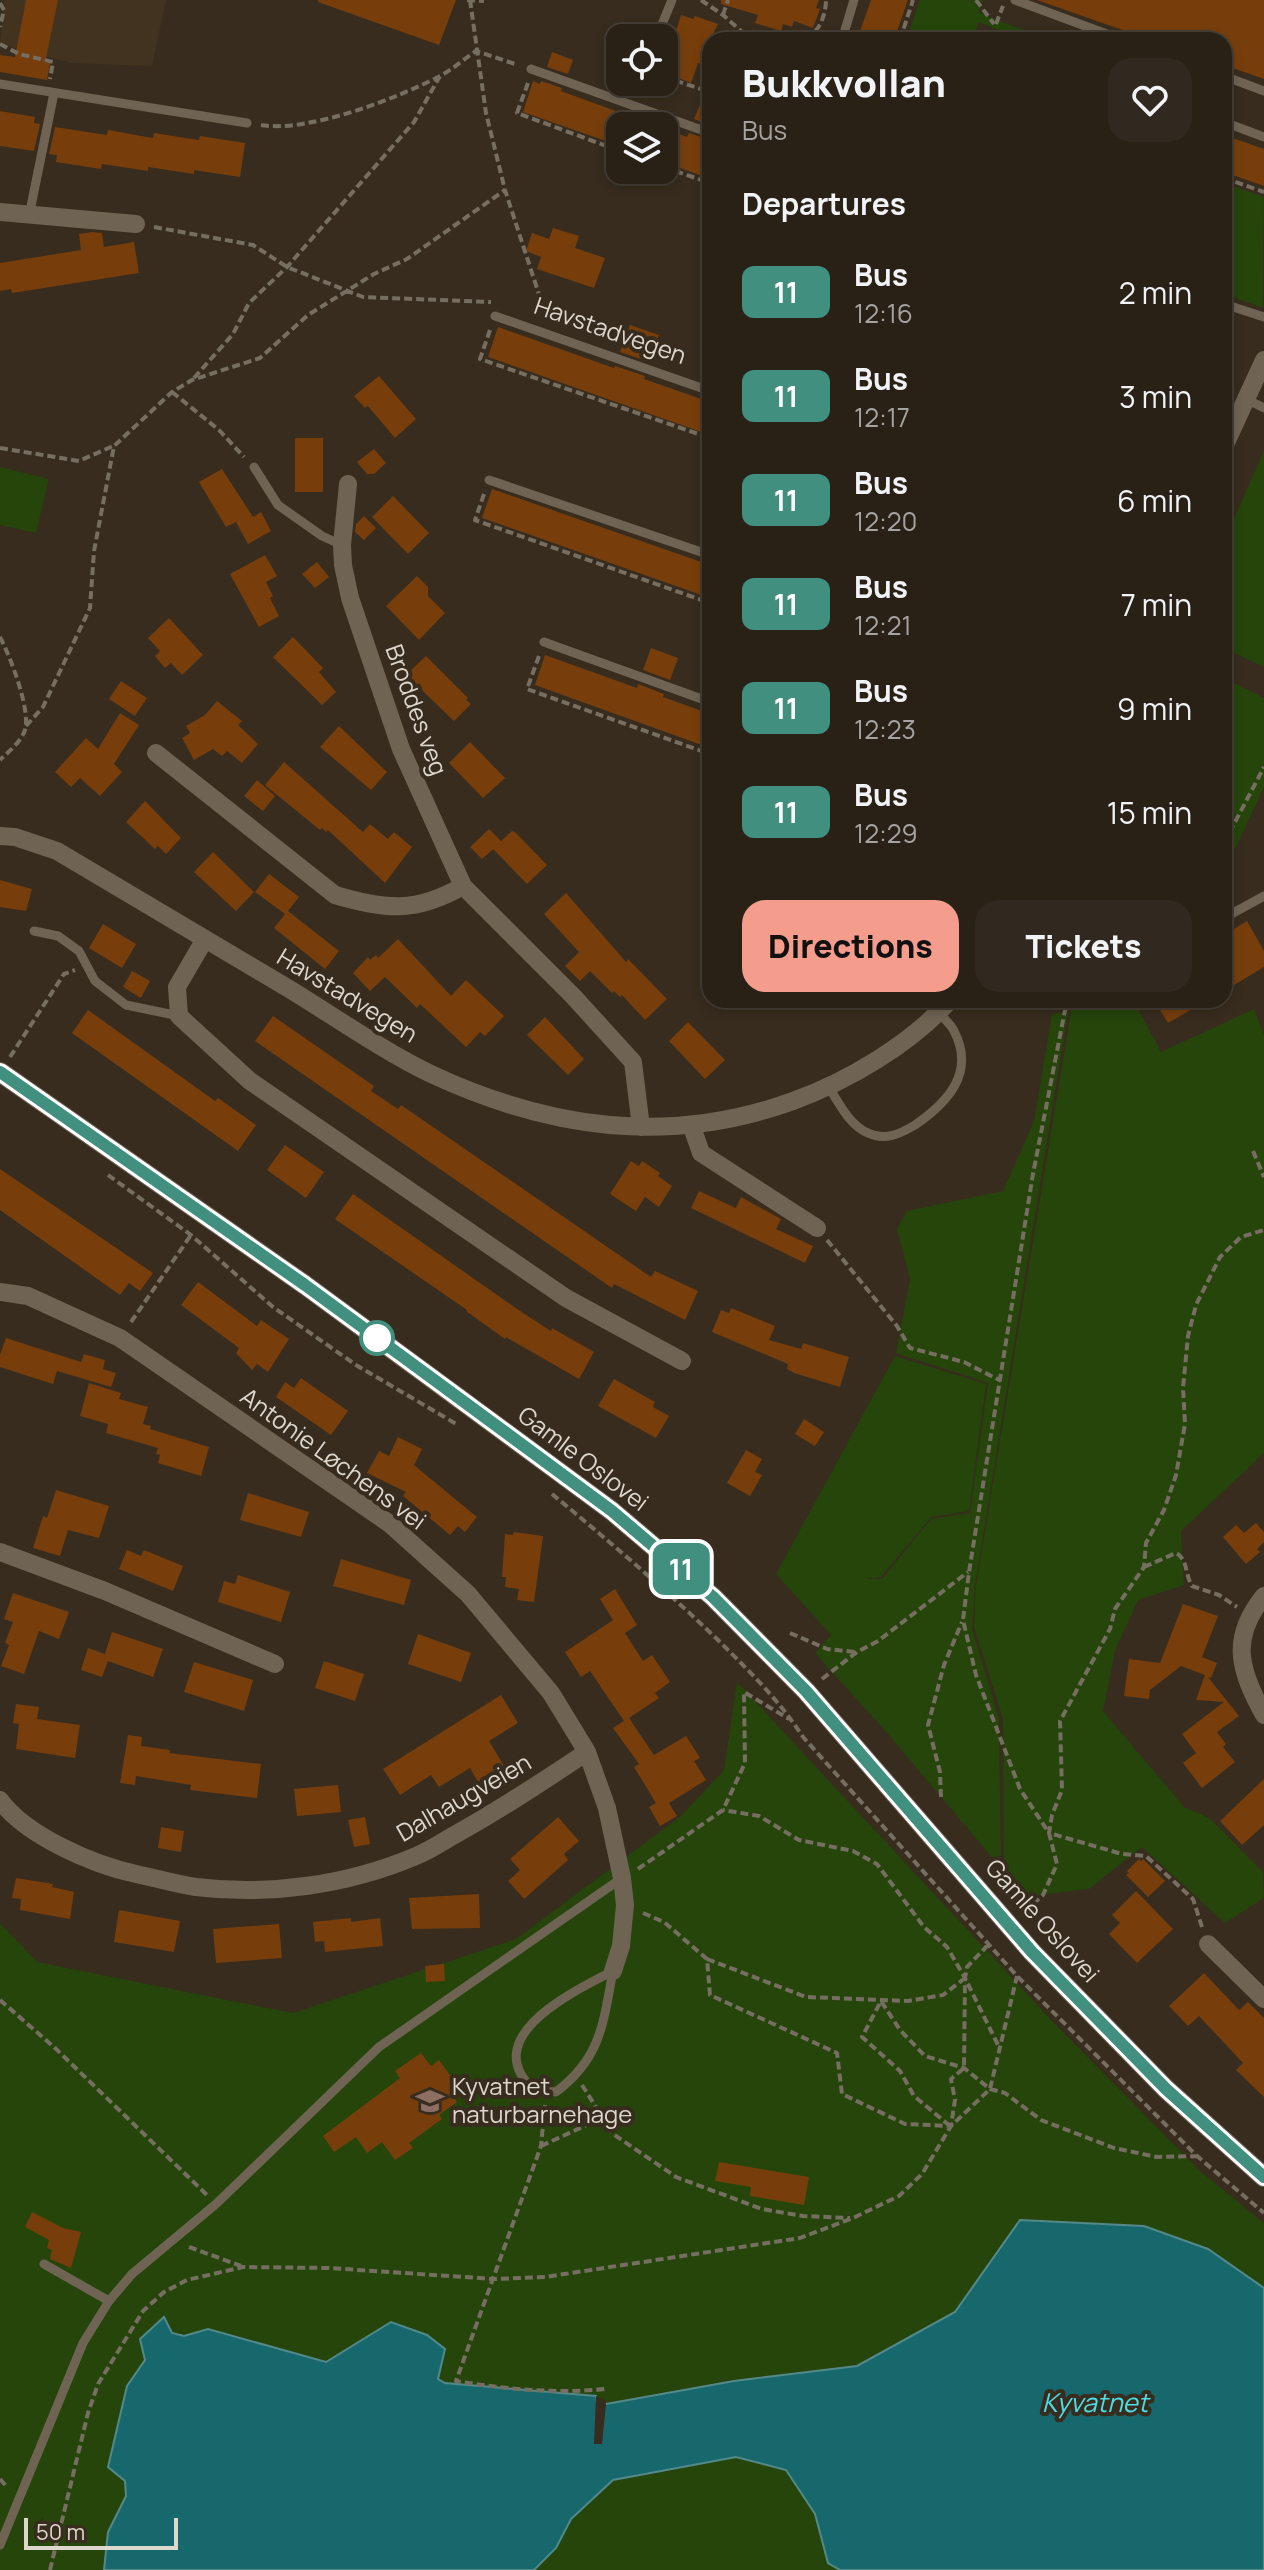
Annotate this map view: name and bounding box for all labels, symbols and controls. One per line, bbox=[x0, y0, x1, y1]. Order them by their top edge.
map controls bbox=[606, 24, 678, 184]
button: locate bbox=[606, 24, 678, 96]
text: Bukkvollan bbox=[742, 56, 946, 108]
button: heart bbox=[1108, 58, 1192, 142]
button: layers bbox=[606, 112, 678, 184]
text: Bus bbox=[742, 112, 787, 148]
text: Departures bbox=[742, 183, 906, 224]
text: Bus bbox=[854, 254, 908, 295]
text: 2 min bbox=[1119, 272, 1192, 313]
text: 11 bbox=[774, 273, 798, 311]
street label: Havstadvegen bbox=[530, 288, 691, 371]
text: 12:16 bbox=[854, 295, 913, 331]
text: Bus bbox=[854, 358, 908, 399]
text: 3 min bbox=[1119, 376, 1192, 417]
text: 11 bbox=[774, 377, 798, 415]
text: 12:17 bbox=[854, 399, 910, 435]
text: Bus bbox=[854, 462, 908, 503]
text: 6 min bbox=[1117, 480, 1192, 521]
text: 11 bbox=[774, 481, 798, 519]
text: 12:20 bbox=[854, 503, 917, 539]
text: Bus bbox=[854, 566, 908, 607]
text: 7 min bbox=[1121, 584, 1192, 625]
text: 11 bbox=[774, 585, 798, 623]
text: 12:21 bbox=[854, 607, 912, 643]
street label: Broddes veg bbox=[378, 639, 456, 780]
text: Bus bbox=[854, 670, 908, 711]
text: 9 min bbox=[1117, 688, 1192, 729]
text: 11 bbox=[774, 689, 798, 727]
text: 12:23 bbox=[854, 711, 916, 747]
text: Bus bbox=[854, 774, 908, 815]
text: 15 min bbox=[1107, 792, 1192, 833]
text: 11 bbox=[774, 793, 798, 831]
text: 12:29 bbox=[854, 815, 918, 851]
button: Directions bbox=[742, 900, 959, 992]
button: Tickets bbox=[975, 900, 1192, 992]
street label: Havstadvegen bbox=[271, 940, 424, 1050]
unlabelled marker bbox=[360, 1321, 394, 1355]
street label: Antonie Løchens vei bbox=[234, 1379, 433, 1536]
street label: Gamle Oslovei bbox=[512, 1398, 656, 1518]
line badge: 11 bbox=[645, 1543, 717, 1595]
text: 11 bbox=[669, 1550, 693, 1588]
street label: Dalhaugveien bbox=[390, 1745, 537, 1849]
street label: Gamle Oslovei bbox=[979, 1851, 1107, 1989]
place label: Kyvatnet naturbarnehage bbox=[452, 2069, 632, 2130]
school or university icon: Kyvatnet naturbarnehage bbox=[415, 2086, 445, 2116]
water label: Kyvatnet bbox=[1042, 2384, 1151, 2420]
scale bar bbox=[24, 2514, 178, 2550]
text: 50 m bbox=[36, 2517, 85, 2547]

